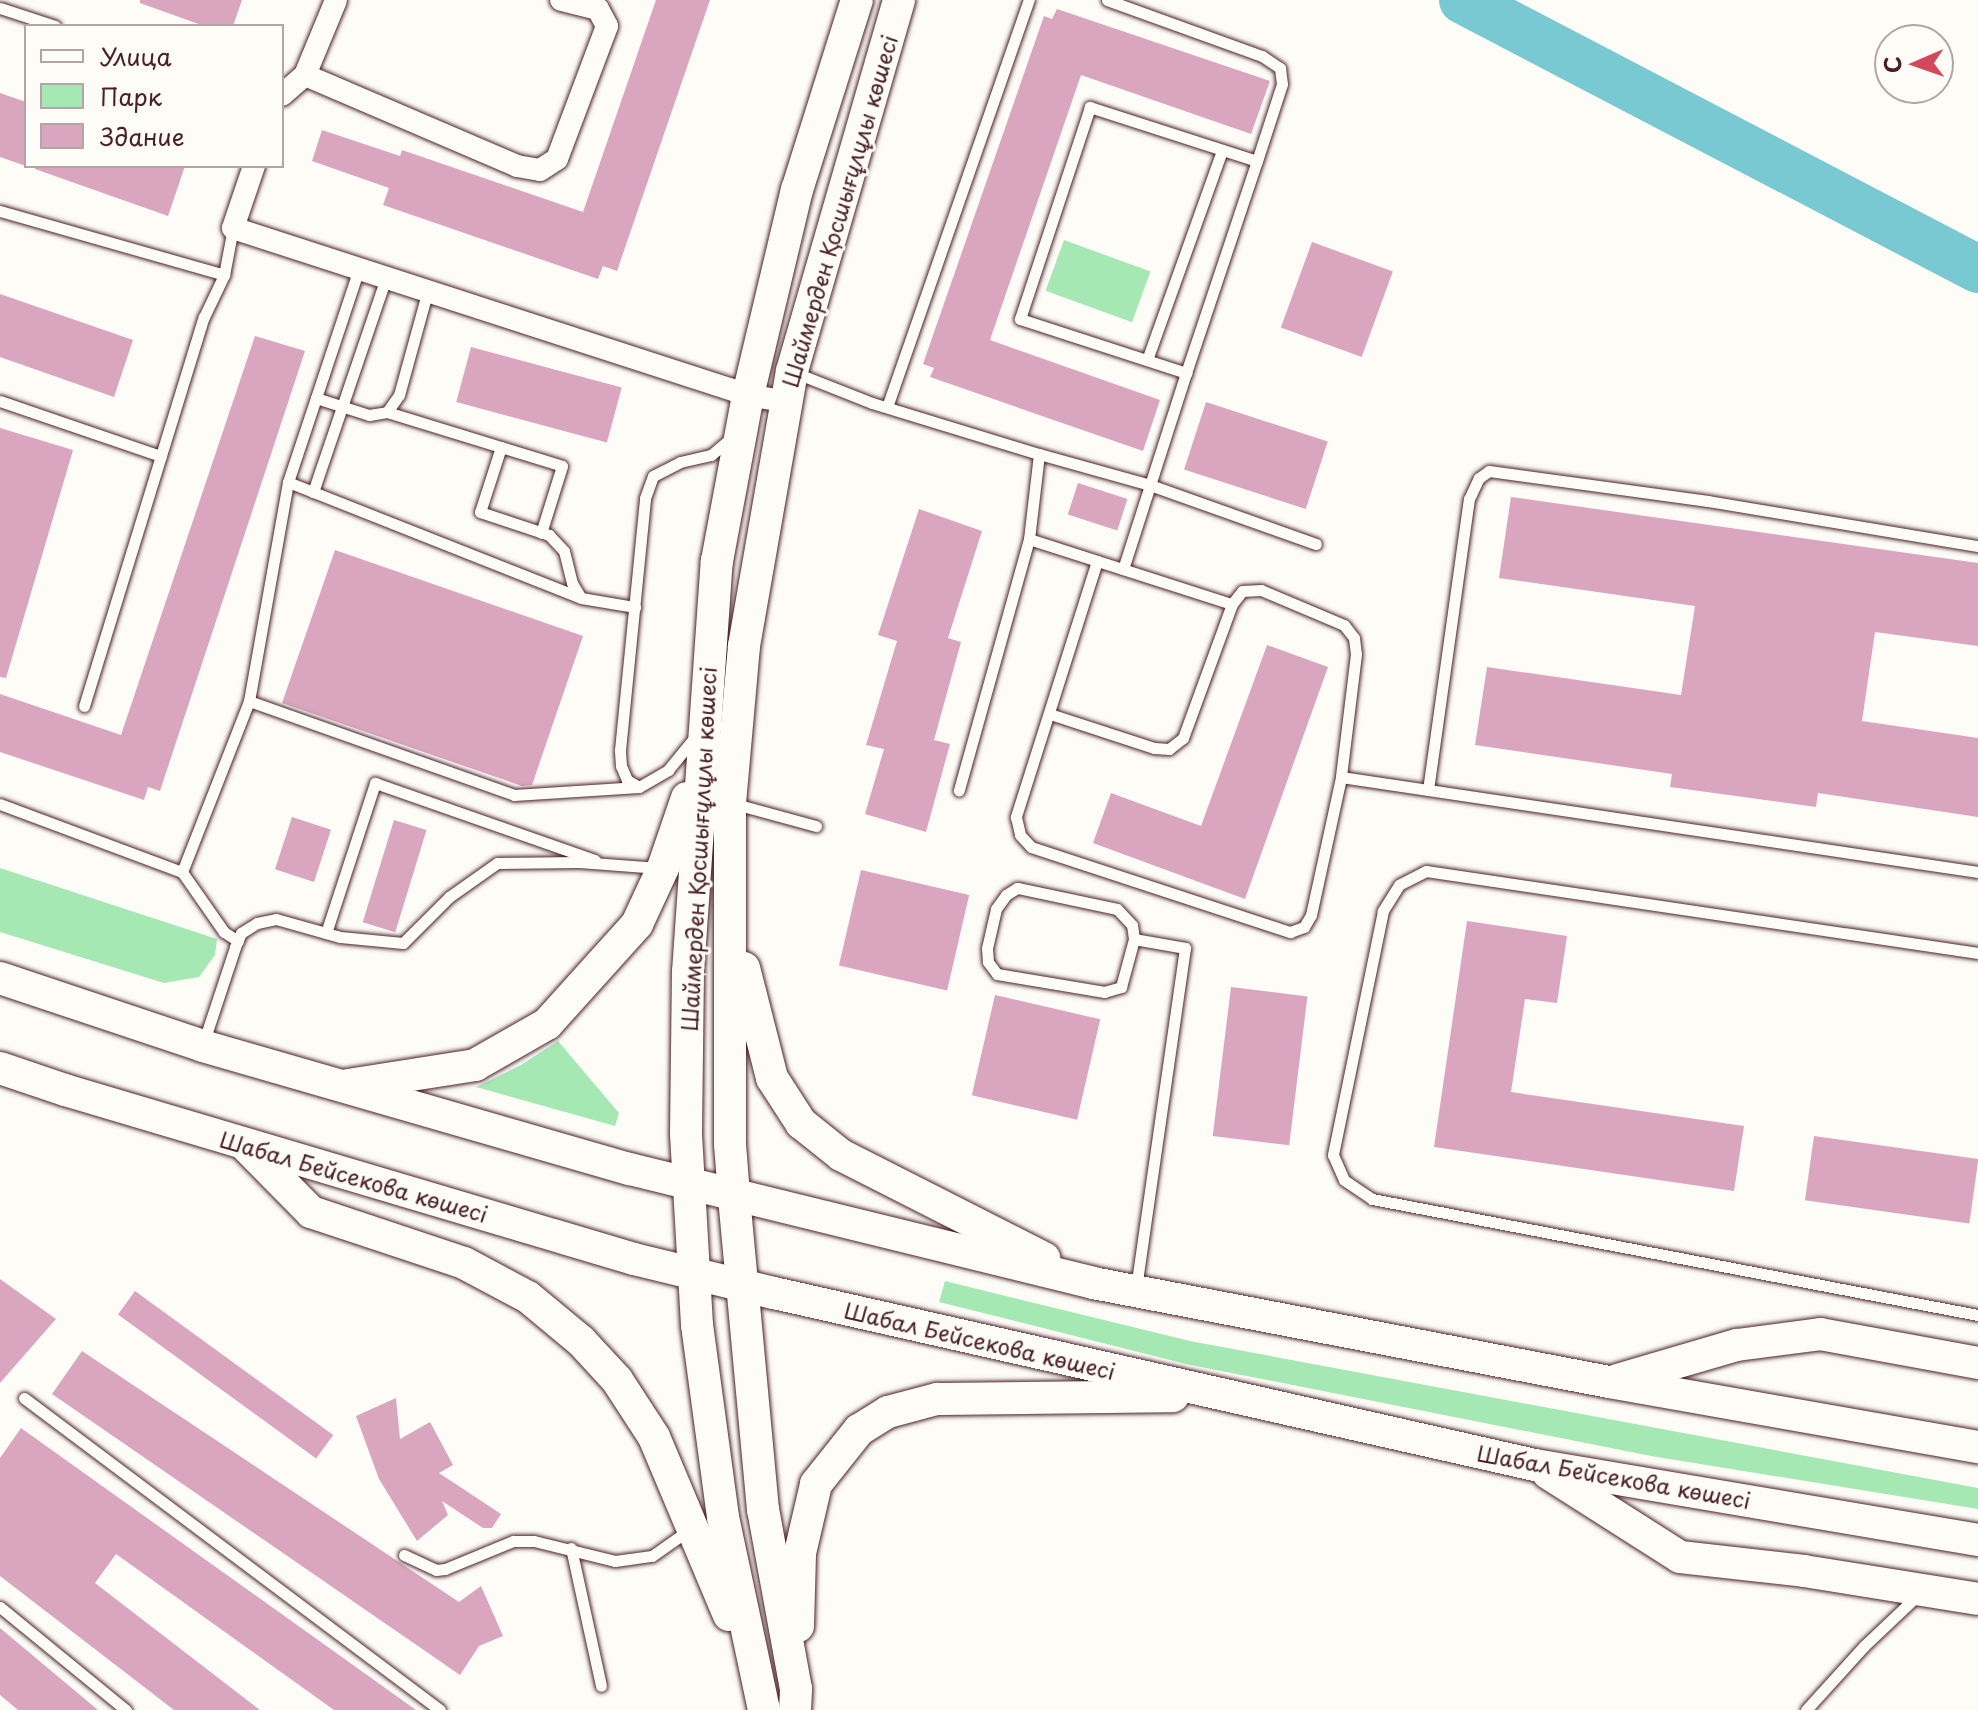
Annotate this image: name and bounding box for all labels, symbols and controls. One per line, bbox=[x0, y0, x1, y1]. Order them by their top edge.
legend bbox=[24, 24, 284, 168]
north arrow bbox=[1874, 24, 1954, 104]
street label: Шаймерден Қосшығұлұлы көшесі bbox=[776, 31, 902, 391]
text: Улица bbox=[100, 38, 172, 74]
text: С bbox=[1875, 56, 1908, 74]
text: Парк bbox=[100, 78, 162, 114]
text: Здание bbox=[100, 118, 185, 154]
street label: Шаймерден Қосшығұлұлы көшесі bbox=[675, 665, 721, 1033]
street label: Шабал Бейсекова көшесі bbox=[217, 1125, 491, 1227]
street label: Шабал Бейсекова көшесі bbox=[842, 1296, 1118, 1384]
street label: Шабал Бейсекова көшесі bbox=[1475, 1439, 1753, 1513]

